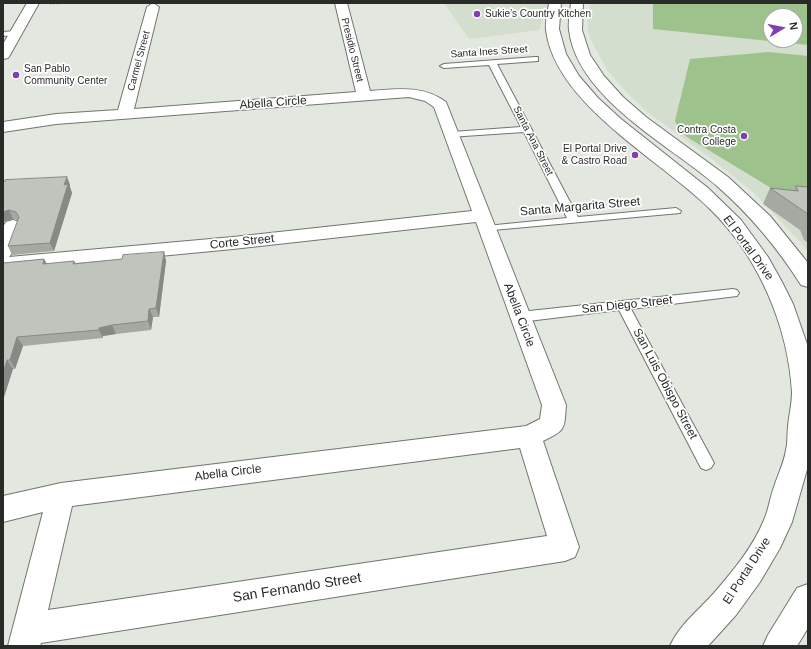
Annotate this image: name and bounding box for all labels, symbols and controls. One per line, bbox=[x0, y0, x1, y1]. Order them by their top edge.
place label: Sukie’s Country Kitchen bbox=[485, 8, 591, 20]
north arrow bbox=[763, 8, 803, 48]
marker: Sukie’s Country Kitchen bbox=[472, 9, 482, 19]
street label: Presidio Street bbox=[338, 17, 366, 83]
text: N bbox=[787, 21, 800, 31]
street label: Carmel Street bbox=[125, 30, 153, 92]
street label: Santa Ines Street bbox=[450, 43, 528, 61]
place label: San Pablo Community Center bbox=[24, 63, 107, 86]
marker: San Pablo Community Center bbox=[11, 70, 21, 80]
street label: Abella Circle bbox=[239, 93, 307, 113]
street label: Santa Ana Street bbox=[510, 104, 556, 178]
place label: Contra Costa College bbox=[677, 124, 736, 148]
marker: Contra Costa College bbox=[739, 131, 749, 141]
place label: El Portal Drive & Castro Road bbox=[561, 143, 627, 166]
marker: El Portal Drive & Castro Road bbox=[630, 150, 640, 160]
street label: Santa Margarita Street bbox=[519, 195, 641, 219]
street label: El Portal Drive bbox=[720, 213, 776, 283]
street label: Corte Street bbox=[209, 231, 275, 253]
street label: Abella Circle bbox=[500, 281, 538, 349]
street label: San Diego Street bbox=[581, 293, 673, 317]
street label: San Luis Obispo Street bbox=[630, 326, 700, 442]
street label: Abella Circle bbox=[194, 462, 262, 484]
street label: El Portal Drive bbox=[720, 535, 774, 607]
street label: San Fernando Street bbox=[232, 570, 362, 606]

